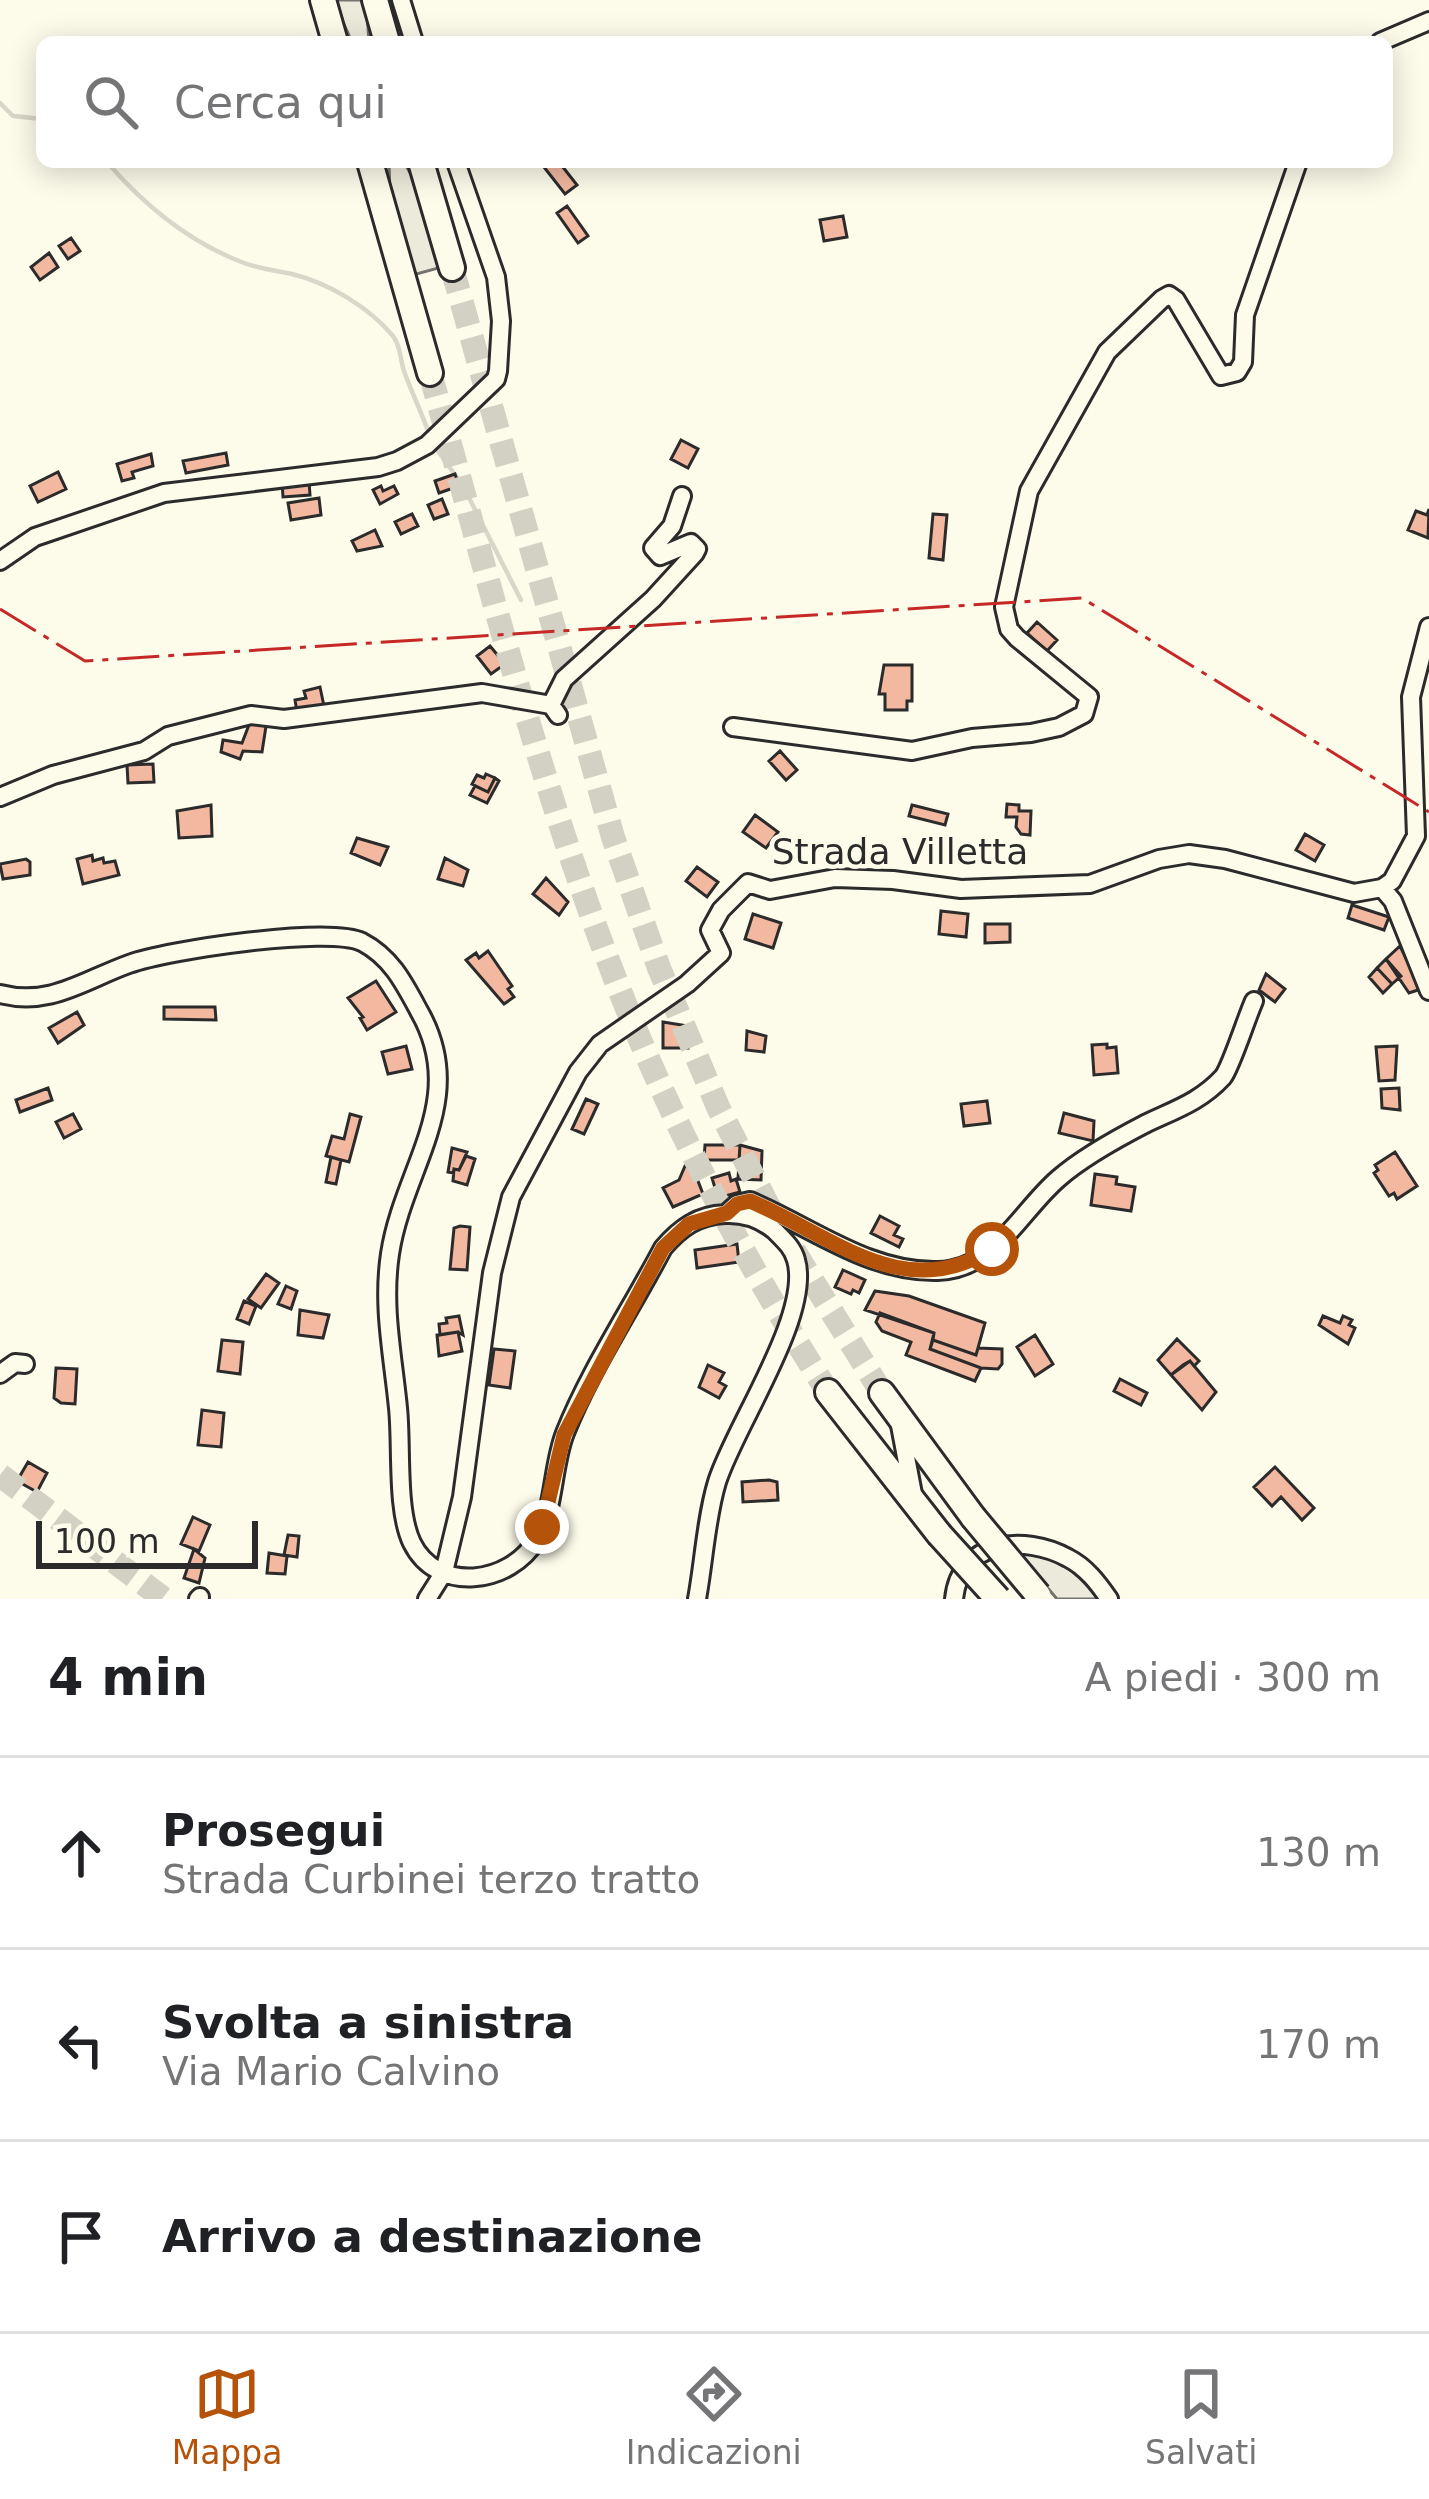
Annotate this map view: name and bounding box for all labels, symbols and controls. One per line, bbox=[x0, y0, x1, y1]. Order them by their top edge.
search box bbox=[36, 36, 1393, 168]
icon: search bbox=[78, 69, 144, 135]
text: Cerca qui bbox=[174, 76, 387, 129]
street label: Strada Villetta bbox=[772, 831, 1028, 872]
route start bbox=[965, 1222, 1019, 1276]
route end bbox=[515, 1500, 569, 1554]
scale bar bbox=[36, 1515, 258, 1568]
text: 100 m bbox=[54, 1522, 160, 1561]
text: 4 min bbox=[48, 1648, 208, 1707]
text: A piedi · 300 m bbox=[1085, 1655, 1381, 1700]
text: Prosegui bbox=[162, 1804, 385, 1857]
icon: ahead bbox=[48, 1820, 114, 1886]
text: 130 m bbox=[1256, 1830, 1381, 1875]
text: Strada Curbinei terzo tratto bbox=[162, 1857, 700, 1902]
text: Svolta a sinistra bbox=[162, 1996, 574, 2049]
icon: left bbox=[48, 2012, 114, 2078]
text: 170 m bbox=[1256, 2022, 1381, 2067]
text: Via Mario Calvino bbox=[162, 2049, 500, 2094]
icon: arrive bbox=[48, 2204, 114, 2270]
text: Arrivo a destinazione bbox=[162, 2210, 703, 2263]
tab: Mappa bbox=[172, 2361, 282, 2472]
tab: Indicazioni bbox=[626, 2361, 802, 2472]
tab: Salvati bbox=[1145, 2361, 1257, 2472]

